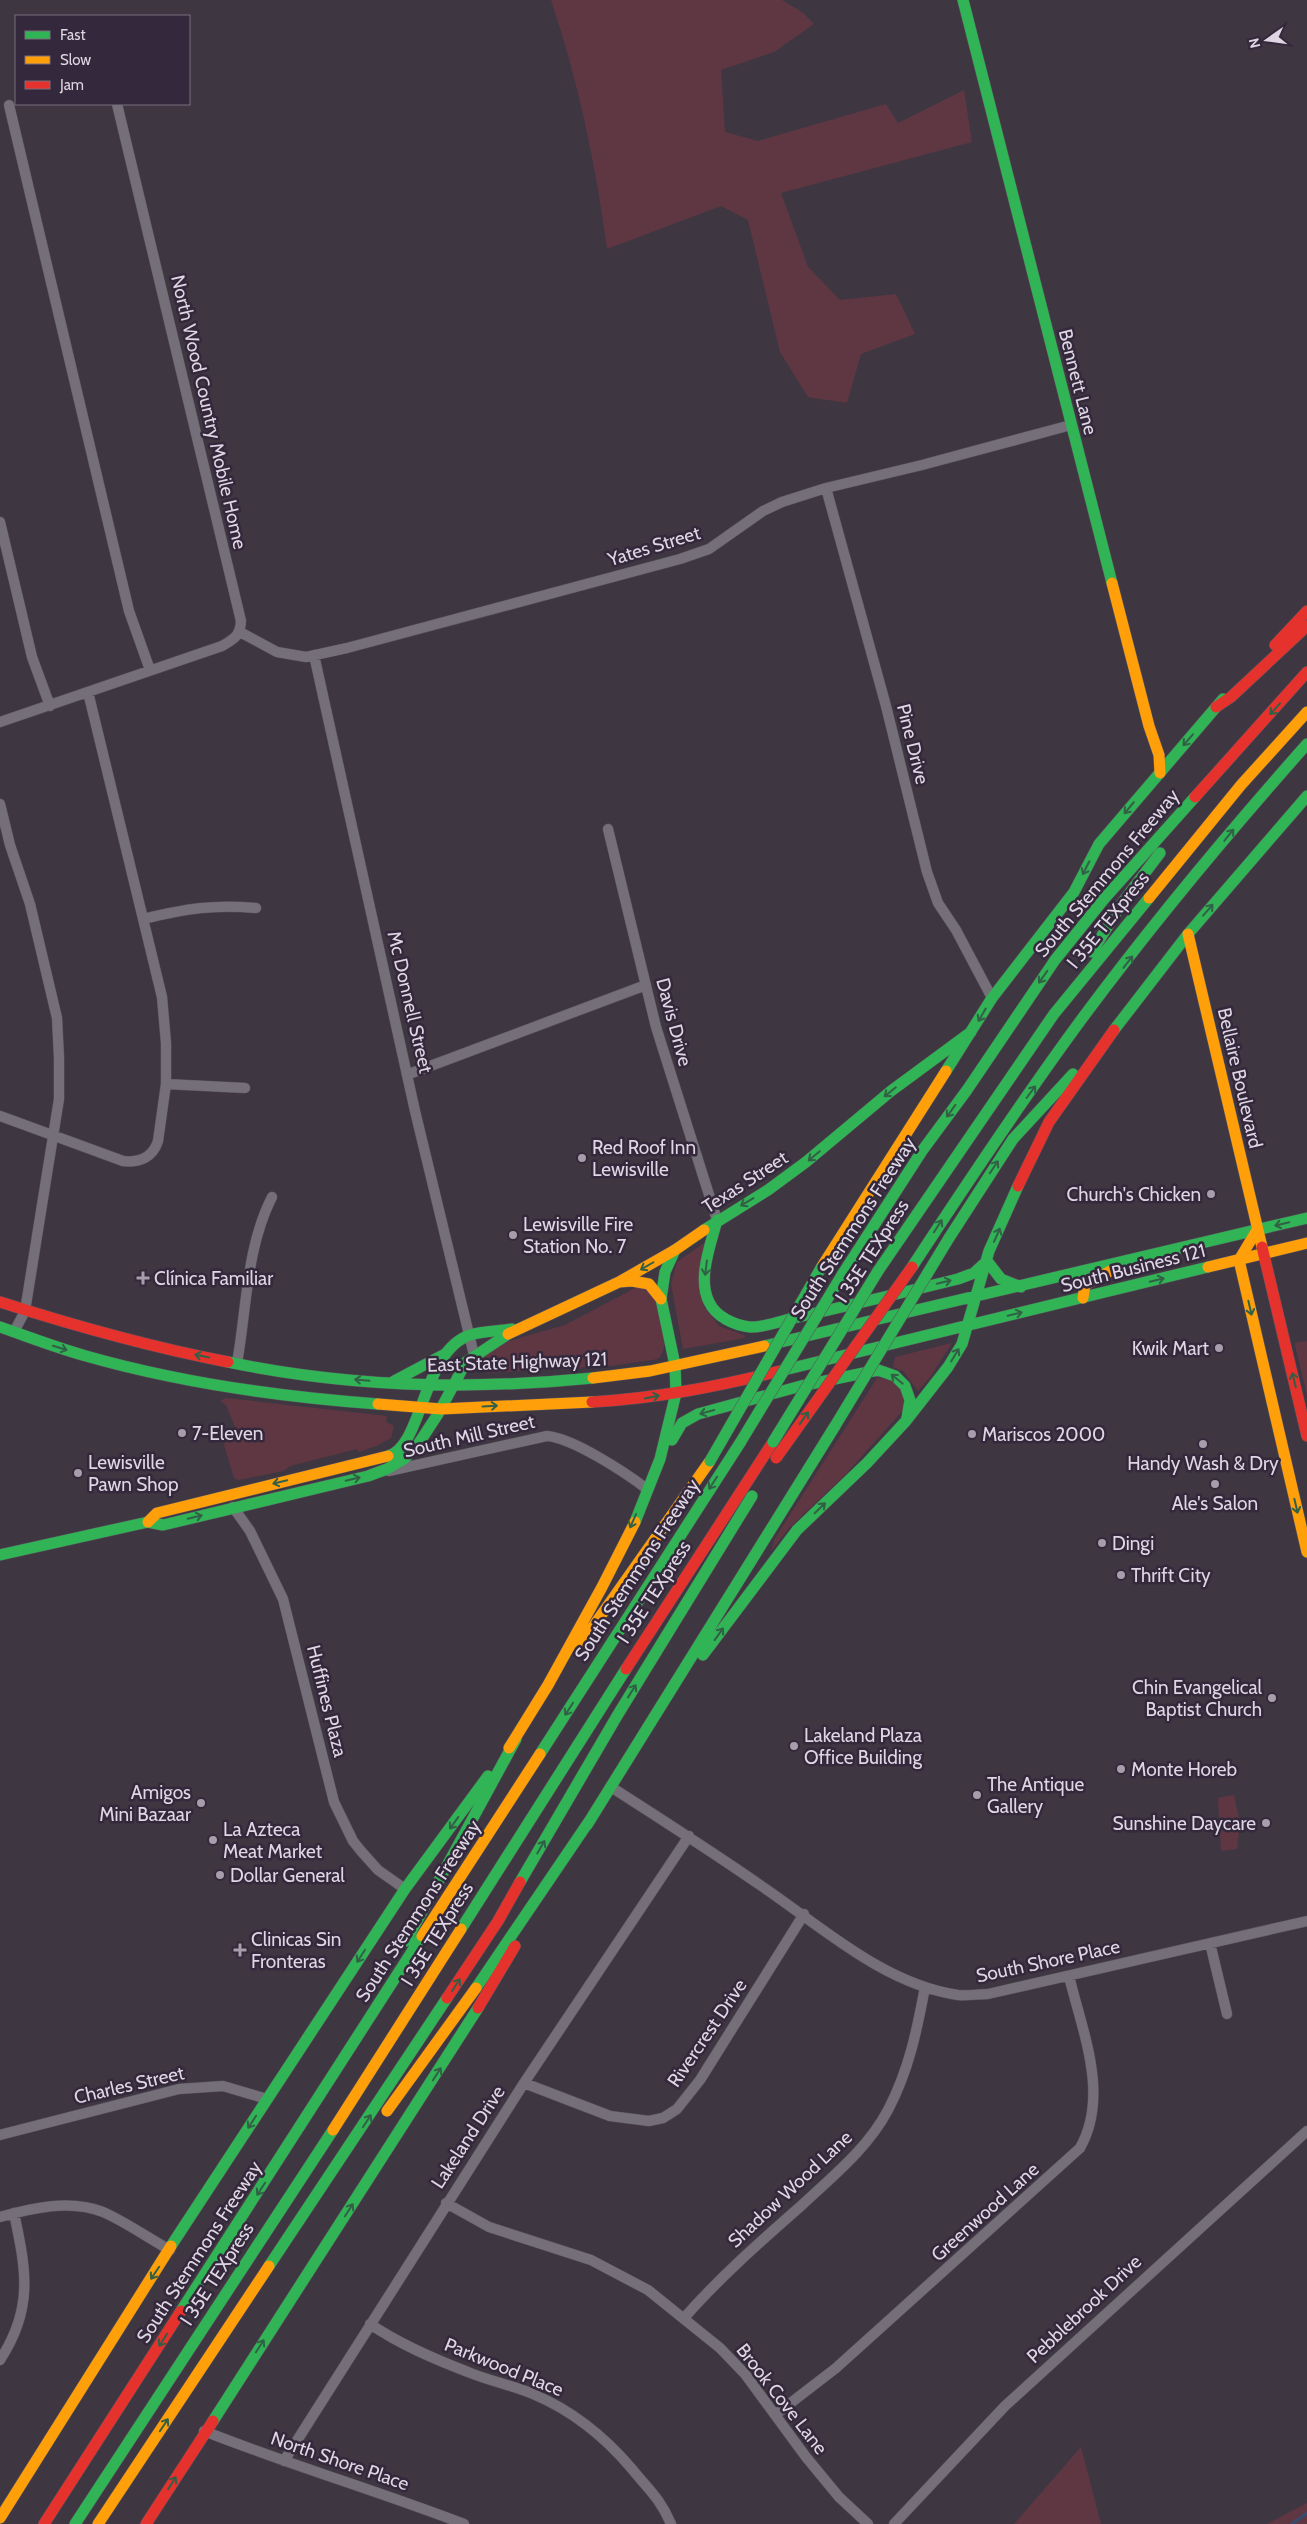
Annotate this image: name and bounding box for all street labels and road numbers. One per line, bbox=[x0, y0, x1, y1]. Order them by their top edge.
street label: North Wood Country Mobile Home bbox=[166, 273, 252, 552]
street label: Bennett Lane bbox=[1054, 327, 1102, 437]
street label: Yates Street bbox=[604, 521, 704, 571]
street label: Pine Drive bbox=[892, 701, 934, 787]
street label: South Stemmons Freeway bbox=[1030, 784, 1184, 962]
street label: I 35E TEXpress bbox=[1062, 867, 1154, 973]
street label: Mc Donnell Street bbox=[382, 929, 438, 1076]
street label: Davis Drive bbox=[651, 975, 697, 1069]
street label: Bellaire Boulevard bbox=[1213, 1006, 1267, 1150]
street label: South Stemmons Freeway bbox=[786, 1132, 921, 1323]
street label: Texas Street bbox=[698, 1146, 793, 1218]
street label: I 35E TEXpress bbox=[830, 1195, 914, 1307]
street label: South Business 121 bbox=[1058, 1239, 1208, 1297]
street label: East State Highway 121 bbox=[427, 1347, 607, 1377]
street label: South Mill Street bbox=[401, 1410, 537, 1462]
street label: South Stemmons Freeway bbox=[570, 1474, 705, 1665]
street label: I 35E TEXpress bbox=[612, 1536, 696, 1648]
street label: Huffines Plaza bbox=[302, 1643, 352, 1759]
street label: South Stemmons Freeway bbox=[351, 1815, 486, 2006]
street label: I 35E TEXpress bbox=[396, 1878, 478, 1990]
street label: South Shore Place bbox=[974, 1934, 1122, 1987]
street label: Rivercrest Drive bbox=[662, 1974, 752, 2091]
street label: Charles Street bbox=[72, 2061, 187, 2109]
street label: Lakeland Drive bbox=[426, 2081, 510, 2193]
street label: Shadow Wood Lane bbox=[723, 2125, 857, 2252]
street label: South Stemmons Freeway bbox=[132, 2156, 267, 2347]
street label: Greenwood Lane bbox=[926, 2158, 1044, 2266]
street label: I 35E TEXpress bbox=[175, 2218, 259, 2330]
street label: Pebblebrook Drive bbox=[1022, 2250, 1146, 2368]
street label: Parkwood Place bbox=[441, 2333, 567, 2401]
street label: Brook Cove Lane bbox=[732, 2339, 833, 2459]
street label: North Shore Place bbox=[268, 2427, 412, 2496]

